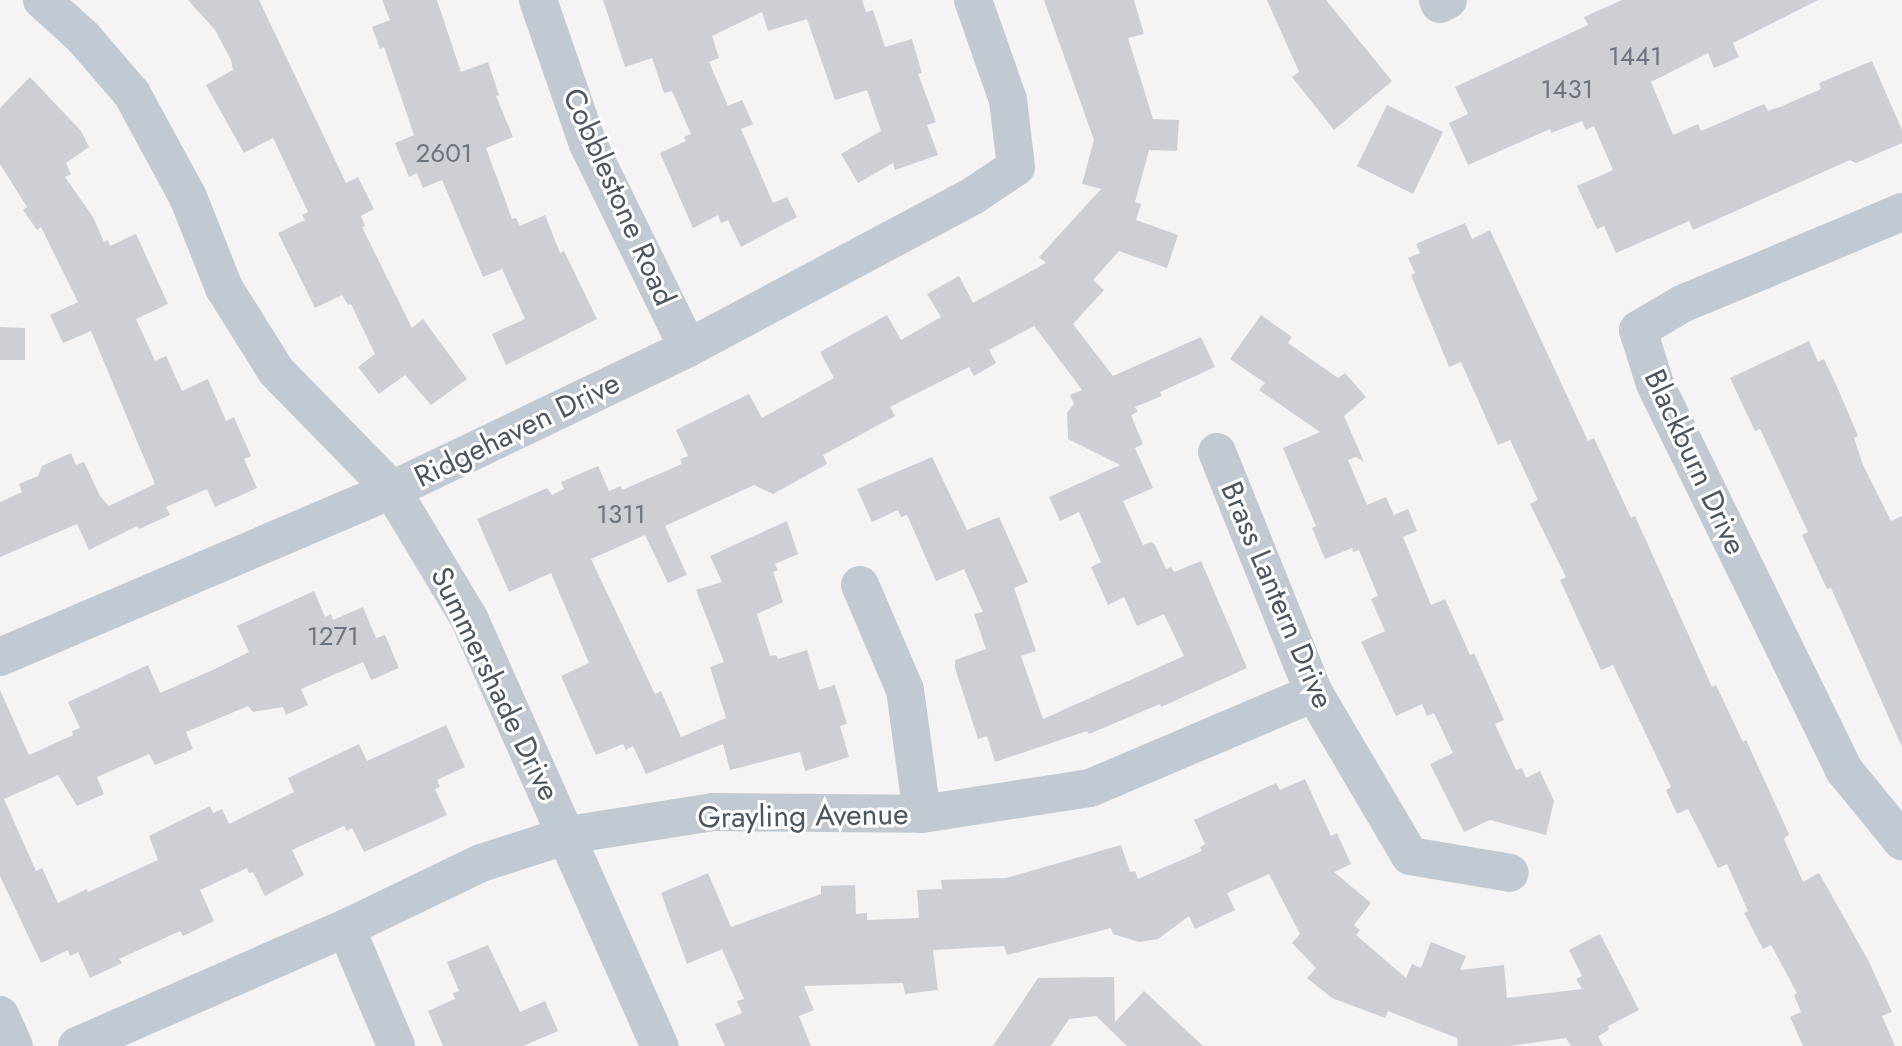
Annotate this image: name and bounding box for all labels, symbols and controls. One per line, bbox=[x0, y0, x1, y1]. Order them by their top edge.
house number: 1441 bbox=[1608, 41, 1662, 73]
house number: 1431 bbox=[1541, 74, 1593, 106]
street label: Cobblestone Road bbox=[555, 83, 683, 311]
house number: 2601 bbox=[415, 138, 473, 170]
street label: Blackburn Drive bbox=[1636, 364, 1754, 560]
street label: Ridgehaven Drive bbox=[408, 365, 626, 495]
street label: Brass Lantern Drive bbox=[1213, 476, 1341, 714]
house number: 1311 bbox=[596, 499, 646, 531]
street label: Summershade Drive bbox=[423, 561, 567, 807]
house number: 1271 bbox=[307, 621, 359, 653]
street label: Grayling Avenue bbox=[697, 796, 909, 836]

